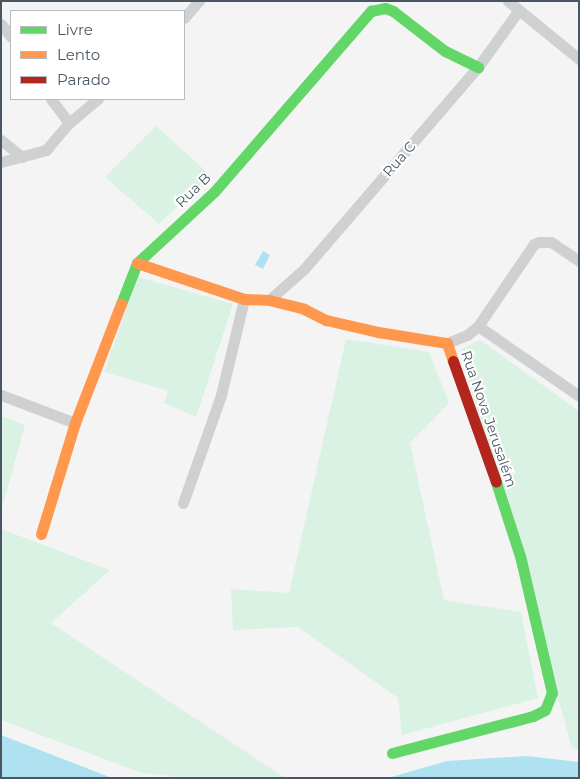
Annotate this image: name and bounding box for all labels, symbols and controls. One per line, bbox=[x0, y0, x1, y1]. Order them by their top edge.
legend bbox=[10, 10, 185, 100]
text: Livre bbox=[57, 20, 93, 39]
text: Lento bbox=[57, 45, 100, 64]
text: Parado bbox=[57, 70, 110, 89]
street label: Rua C bbox=[379, 138, 419, 180]
street label: Rua B bbox=[172, 169, 214, 211]
street label: Rua Nova Jerusalém bbox=[458, 349, 520, 489]

